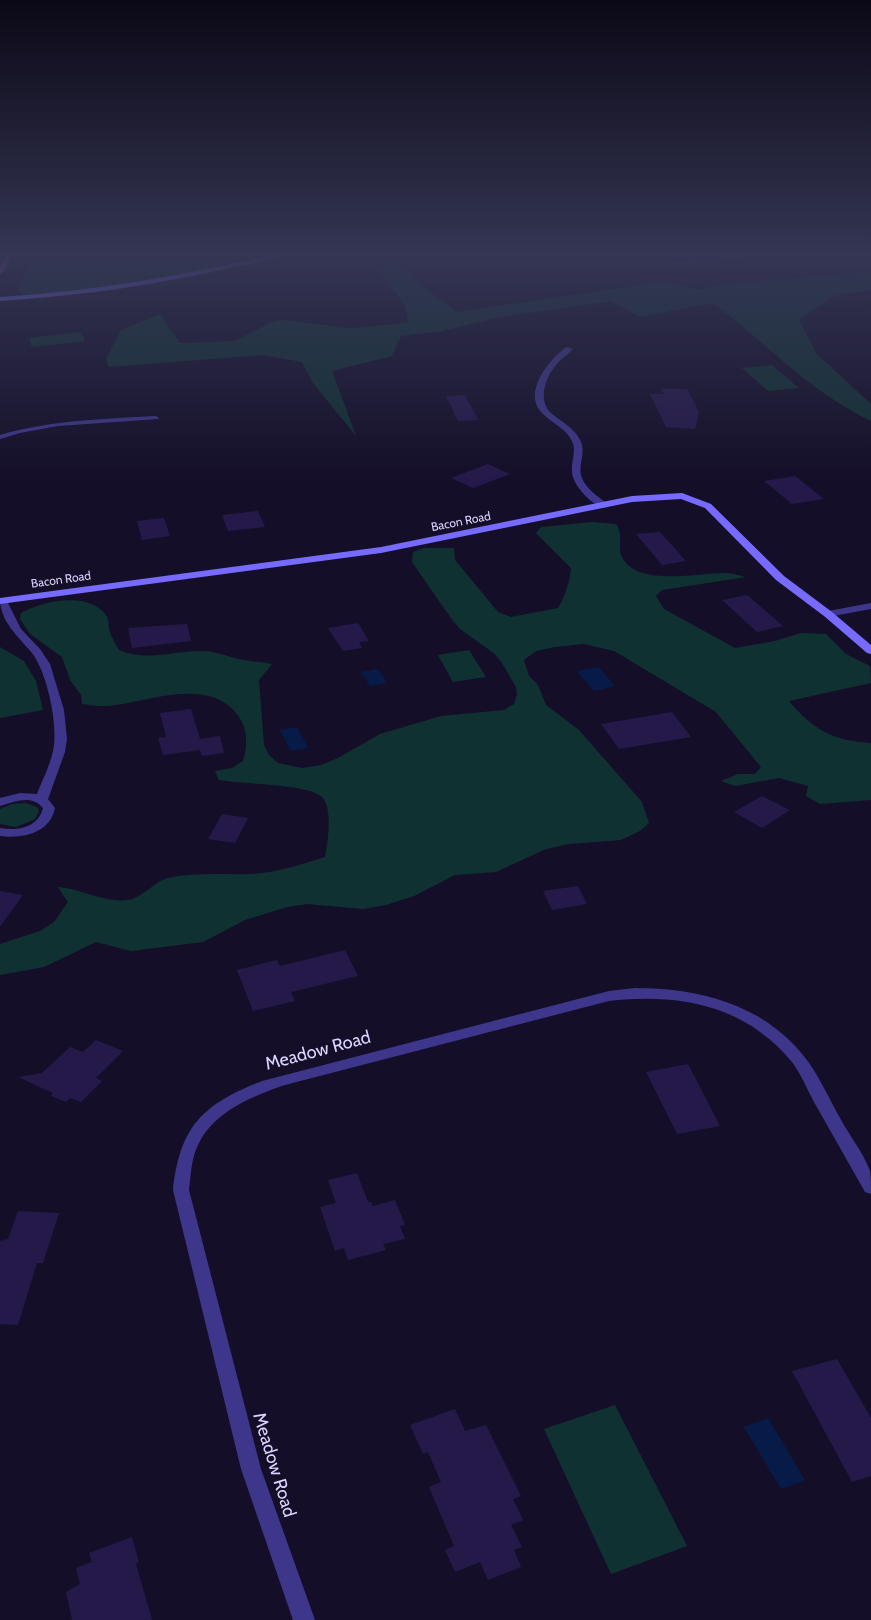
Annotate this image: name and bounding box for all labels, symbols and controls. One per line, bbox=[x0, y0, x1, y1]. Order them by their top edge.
street label: Bacon Road bbox=[430, 509, 492, 535]
street label: Bacon Road bbox=[30, 569, 92, 591]
street label: Meadow Road bbox=[263, 1027, 373, 1075]
street label: Meadow Road bbox=[248, 1410, 300, 1520]

